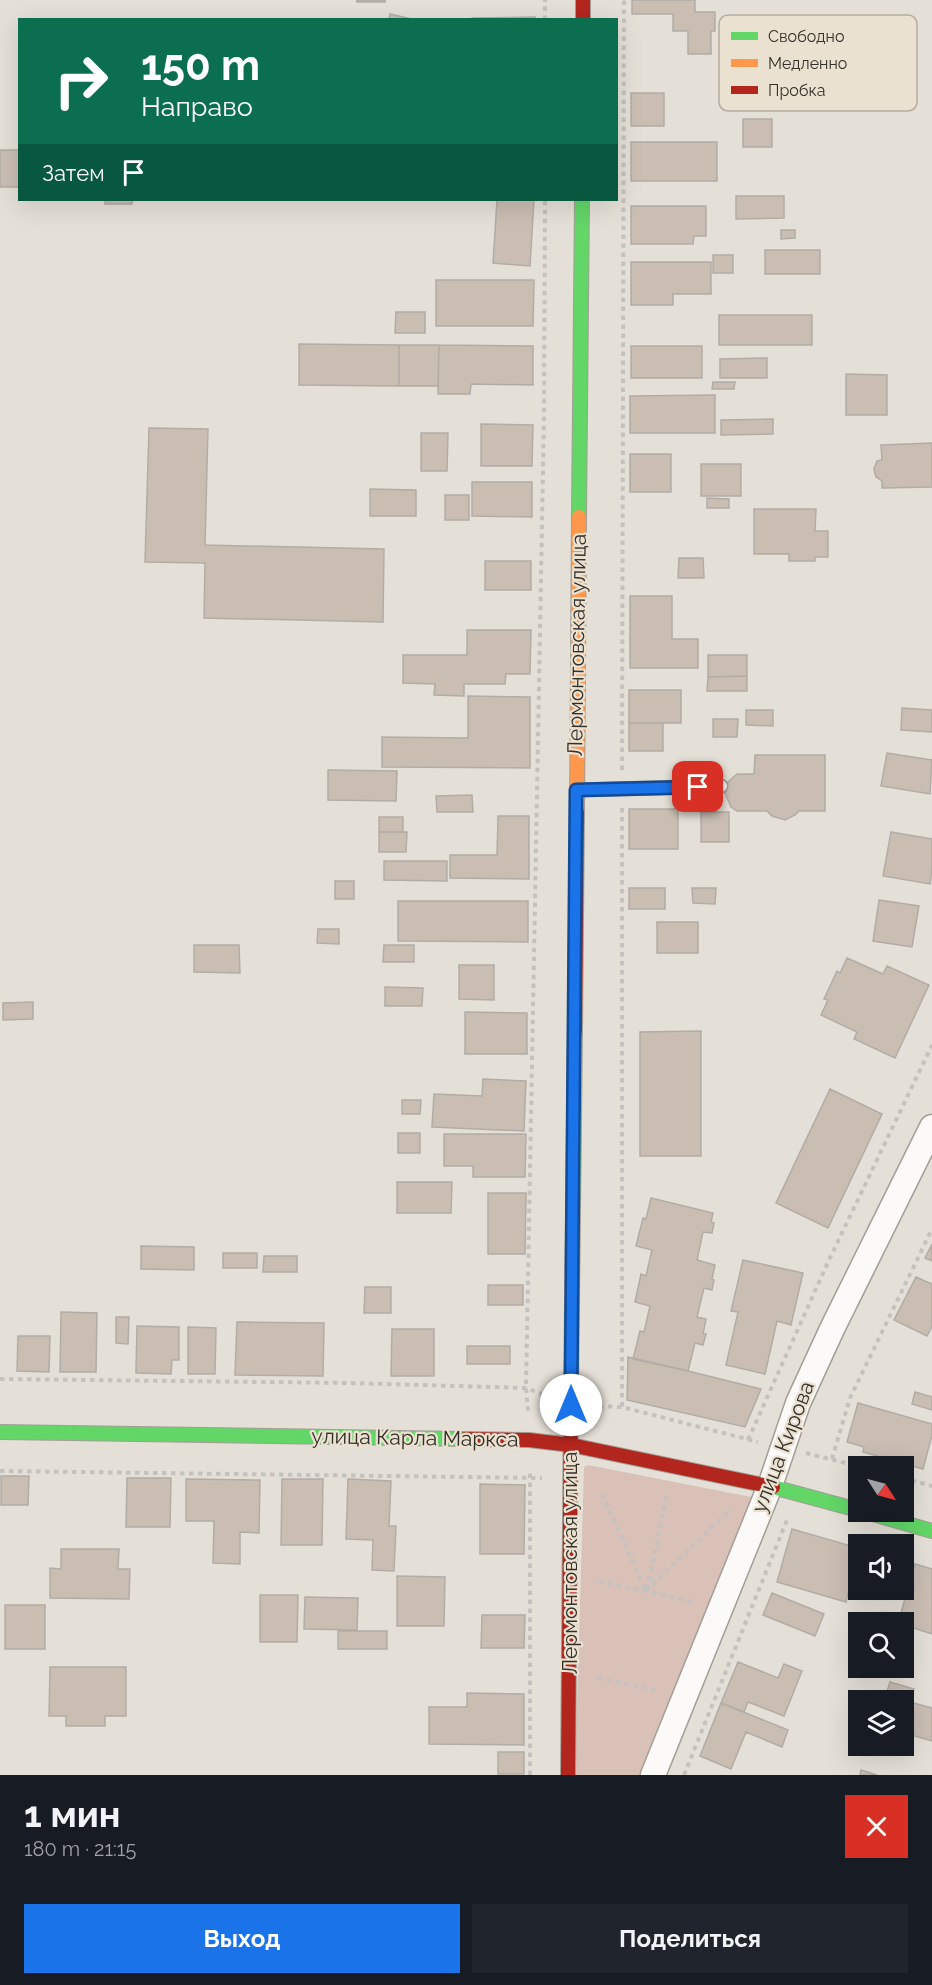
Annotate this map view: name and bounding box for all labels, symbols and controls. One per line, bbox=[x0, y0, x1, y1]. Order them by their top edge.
legend bbox=[719, 15, 917, 111]
text: Свободно bbox=[768, 27, 844, 46]
text: 150 m bbox=[141, 41, 260, 90]
icon: right bbox=[42, 42, 120, 120]
text: Медленно bbox=[768, 54, 847, 73]
text: Пробка bbox=[768, 81, 826, 100]
text: Направо bbox=[141, 91, 253, 122]
icon: arrive bbox=[117, 156, 150, 189]
text: Затем bbox=[42, 160, 105, 186]
street label: Лермонтовская улица bbox=[562, 533, 591, 757]
pin bbox=[672, 761, 723, 812]
icon: arrive bbox=[681, 770, 714, 803]
position arrow bbox=[539, 1373, 603, 1437]
street label: улица Кирова bbox=[746, 1378, 819, 1516]
street label: улица Карла Маркса bbox=[311, 1423, 519, 1452]
street label: Лермонтовская улица bbox=[557, 1452, 582, 1674]
north arrow bbox=[848, 1456, 914, 1522]
map controls bbox=[848, 1456, 914, 1756]
button: sound bbox=[848, 1534, 914, 1600]
button: search bbox=[848, 1612, 914, 1678]
button: layers bbox=[848, 1690, 914, 1756]
text: 1 мин bbox=[24, 1793, 120, 1835]
button: close bbox=[845, 1795, 908, 1858]
text: 180 m · 21:15 bbox=[24, 1837, 136, 1861]
button: Выход bbox=[24, 1904, 460, 1973]
button: Поделиться bbox=[472, 1904, 908, 1973]

